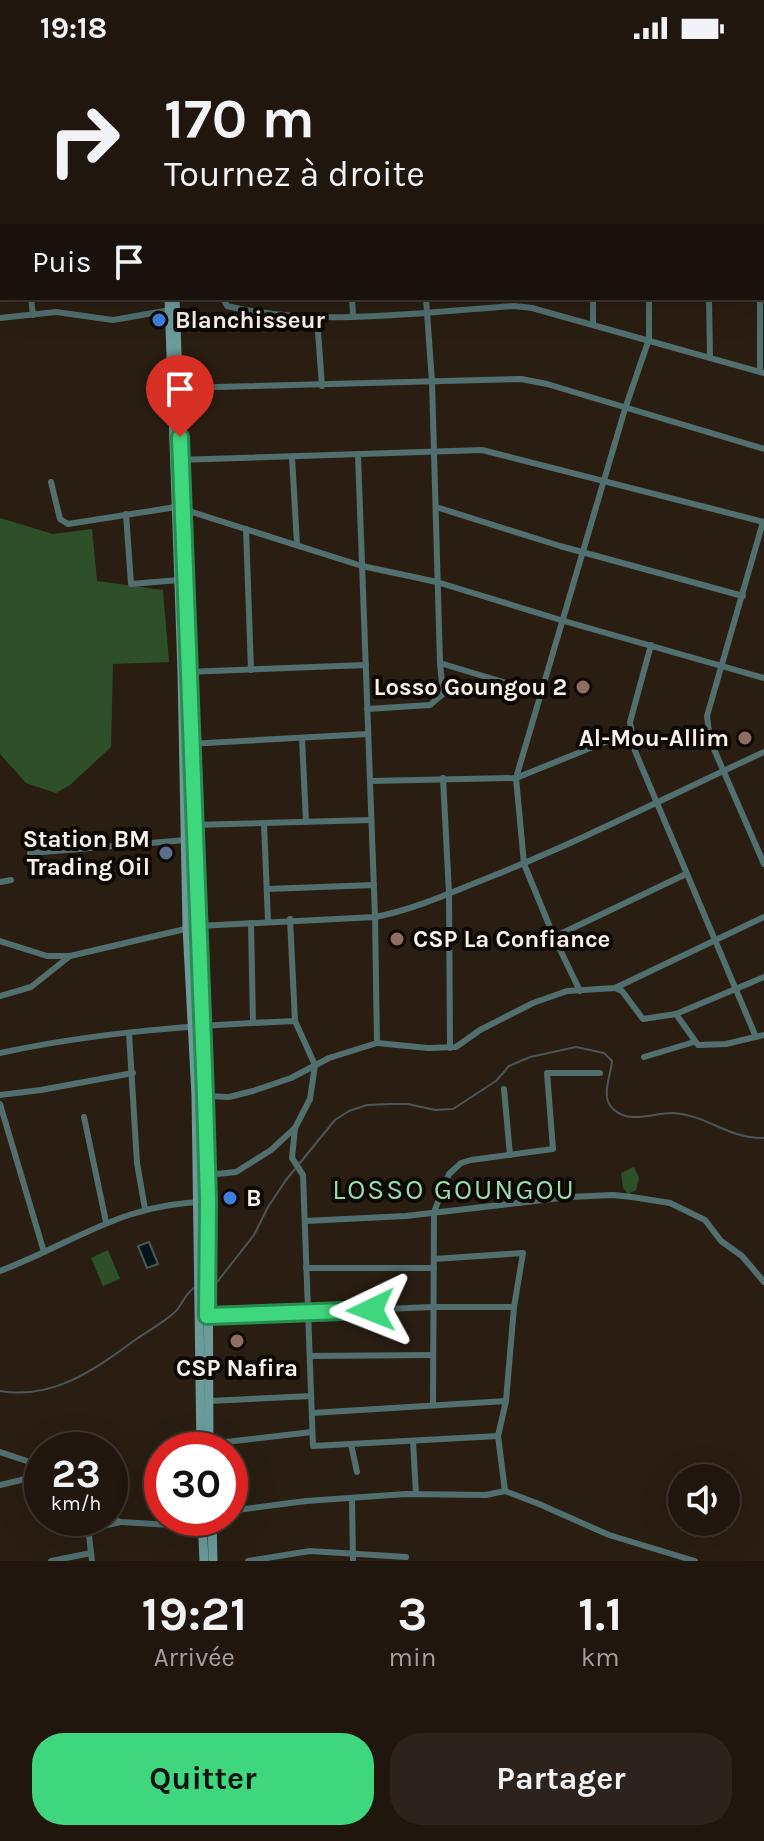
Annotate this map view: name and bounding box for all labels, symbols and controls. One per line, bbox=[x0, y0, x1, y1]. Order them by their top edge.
text: 19:18 bbox=[40, 10, 107, 46]
text: 170 m bbox=[164, 86, 315, 151]
icon: right bbox=[32, 88, 136, 192]
text: Tournez à droite bbox=[164, 153, 425, 195]
icon: arrive bbox=[107, 240, 151, 284]
text: Puis bbox=[32, 244, 91, 280]
place label: Blanchisseur bbox=[175, 306, 325, 334]
marker: Blanchisseur bbox=[150, 311, 168, 329]
pin bbox=[146, 355, 214, 437]
icon: arrive bbox=[158, 367, 202, 411]
place label: Losso Goungou 2 bbox=[374, 673, 567, 701]
marker: Losso Goungou 2 bbox=[574, 678, 592, 696]
place label: Al-Mou-Allim bbox=[579, 724, 729, 752]
marker: Al-Mou-Allim bbox=[736, 729, 754, 747]
place label: Station BM Trading Oil bbox=[23, 825, 150, 881]
marker: Station BM Trading Oil bbox=[157, 844, 175, 862]
place label: CSP La Confiance bbox=[413, 925, 610, 953]
marker: CSP La Confiance bbox=[388, 930, 406, 948]
district label: LOSSO GOUNGOU bbox=[332, 1173, 576, 1206]
place label: B bbox=[246, 1184, 262, 1212]
marker: B bbox=[221, 1189, 239, 1207]
position arrow bbox=[329, 1268, 413, 1352]
marker: CSP Nafira bbox=[228, 1332, 246, 1350]
place label: CSP Nafira bbox=[176, 1354, 298, 1382]
speed limit sign: 30 bbox=[144, 1432, 248, 1536]
text: 23 bbox=[51, 1450, 101, 1497]
map controls bbox=[668, 1464, 740, 1536]
button: sound bbox=[668, 1464, 740, 1536]
text: km/h bbox=[51, 1492, 101, 1515]
text: 19:21 bbox=[142, 1586, 247, 1642]
text: 3 bbox=[398, 1586, 427, 1642]
text: 1.1 bbox=[578, 1586, 622, 1642]
text: Arrivée bbox=[154, 1642, 235, 1673]
text: min bbox=[389, 1642, 436, 1673]
text: km bbox=[581, 1642, 620, 1673]
button: Quitter bbox=[32, 1733, 374, 1825]
button: Partager bbox=[390, 1733, 732, 1825]

